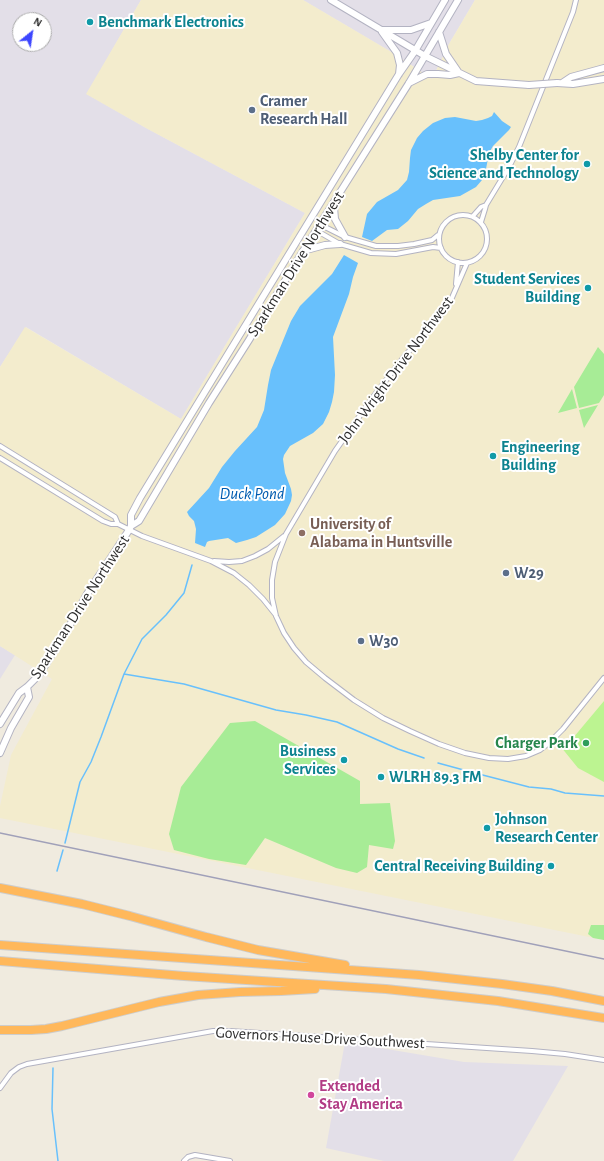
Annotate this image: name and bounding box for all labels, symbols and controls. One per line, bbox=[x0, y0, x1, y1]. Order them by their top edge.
north arrow bbox=[12, 12, 52, 52]
place label: Benchmark Electronics bbox=[98, 12, 244, 32]
text: N bbox=[32, 15, 44, 29]
marker: Benchmark Electronics bbox=[85, 17, 95, 27]
place label: Cramer Research Hall bbox=[260, 91, 347, 129]
marker: Cramer Research Hall bbox=[247, 105, 257, 115]
place label: Shelby Center for Science and Technology bbox=[429, 145, 579, 183]
marker: Shelby Center for Science and Technology bbox=[582, 159, 592, 169]
street label: Sparkman Drive Northwest bbox=[243, 188, 349, 340]
place label: Student Services Building bbox=[474, 269, 580, 307]
marker: Student Services Building bbox=[583, 283, 593, 293]
street label: John Wright Drive Northwest bbox=[334, 293, 458, 447]
place label: Engineering Building bbox=[501, 437, 579, 475]
marker: Engineering Building bbox=[488, 451, 498, 461]
water label: Duck Pond bbox=[220, 484, 284, 504]
place label: University of Alabama in Huntsville bbox=[310, 514, 452, 552]
marker: University of Alabama in Huntsville bbox=[297, 528, 307, 538]
street label: Sparkman Drive Northwest bbox=[26, 531, 134, 683]
place label: W29 bbox=[514, 563, 544, 583]
marker: W29 bbox=[501, 568, 511, 578]
place label: W30 bbox=[369, 631, 399, 651]
marker: W30 bbox=[356, 636, 366, 646]
place label: Charger Park bbox=[495, 733, 578, 753]
marker: Charger Park bbox=[581, 738, 591, 748]
place label: Business Services bbox=[280, 741, 336, 779]
marker: Business Services bbox=[339, 755, 349, 765]
place label: WLRH 89.3 FM bbox=[389, 767, 482, 787]
marker: WLRH 89.3 FM bbox=[376, 772, 386, 782]
place label: Johnson Research Center bbox=[495, 809, 598, 847]
marker: Johnson Research Center bbox=[482, 823, 492, 833]
place label: Central Receiving Building bbox=[374, 856, 543, 876]
marker: Central Receiving Building bbox=[546, 861, 556, 871]
street label: Governors House Drive Southwest bbox=[215, 1023, 425, 1053]
place label: Extended Stay America bbox=[319, 1076, 403, 1114]
marker: Extended Stay America bbox=[306, 1090, 316, 1100]

